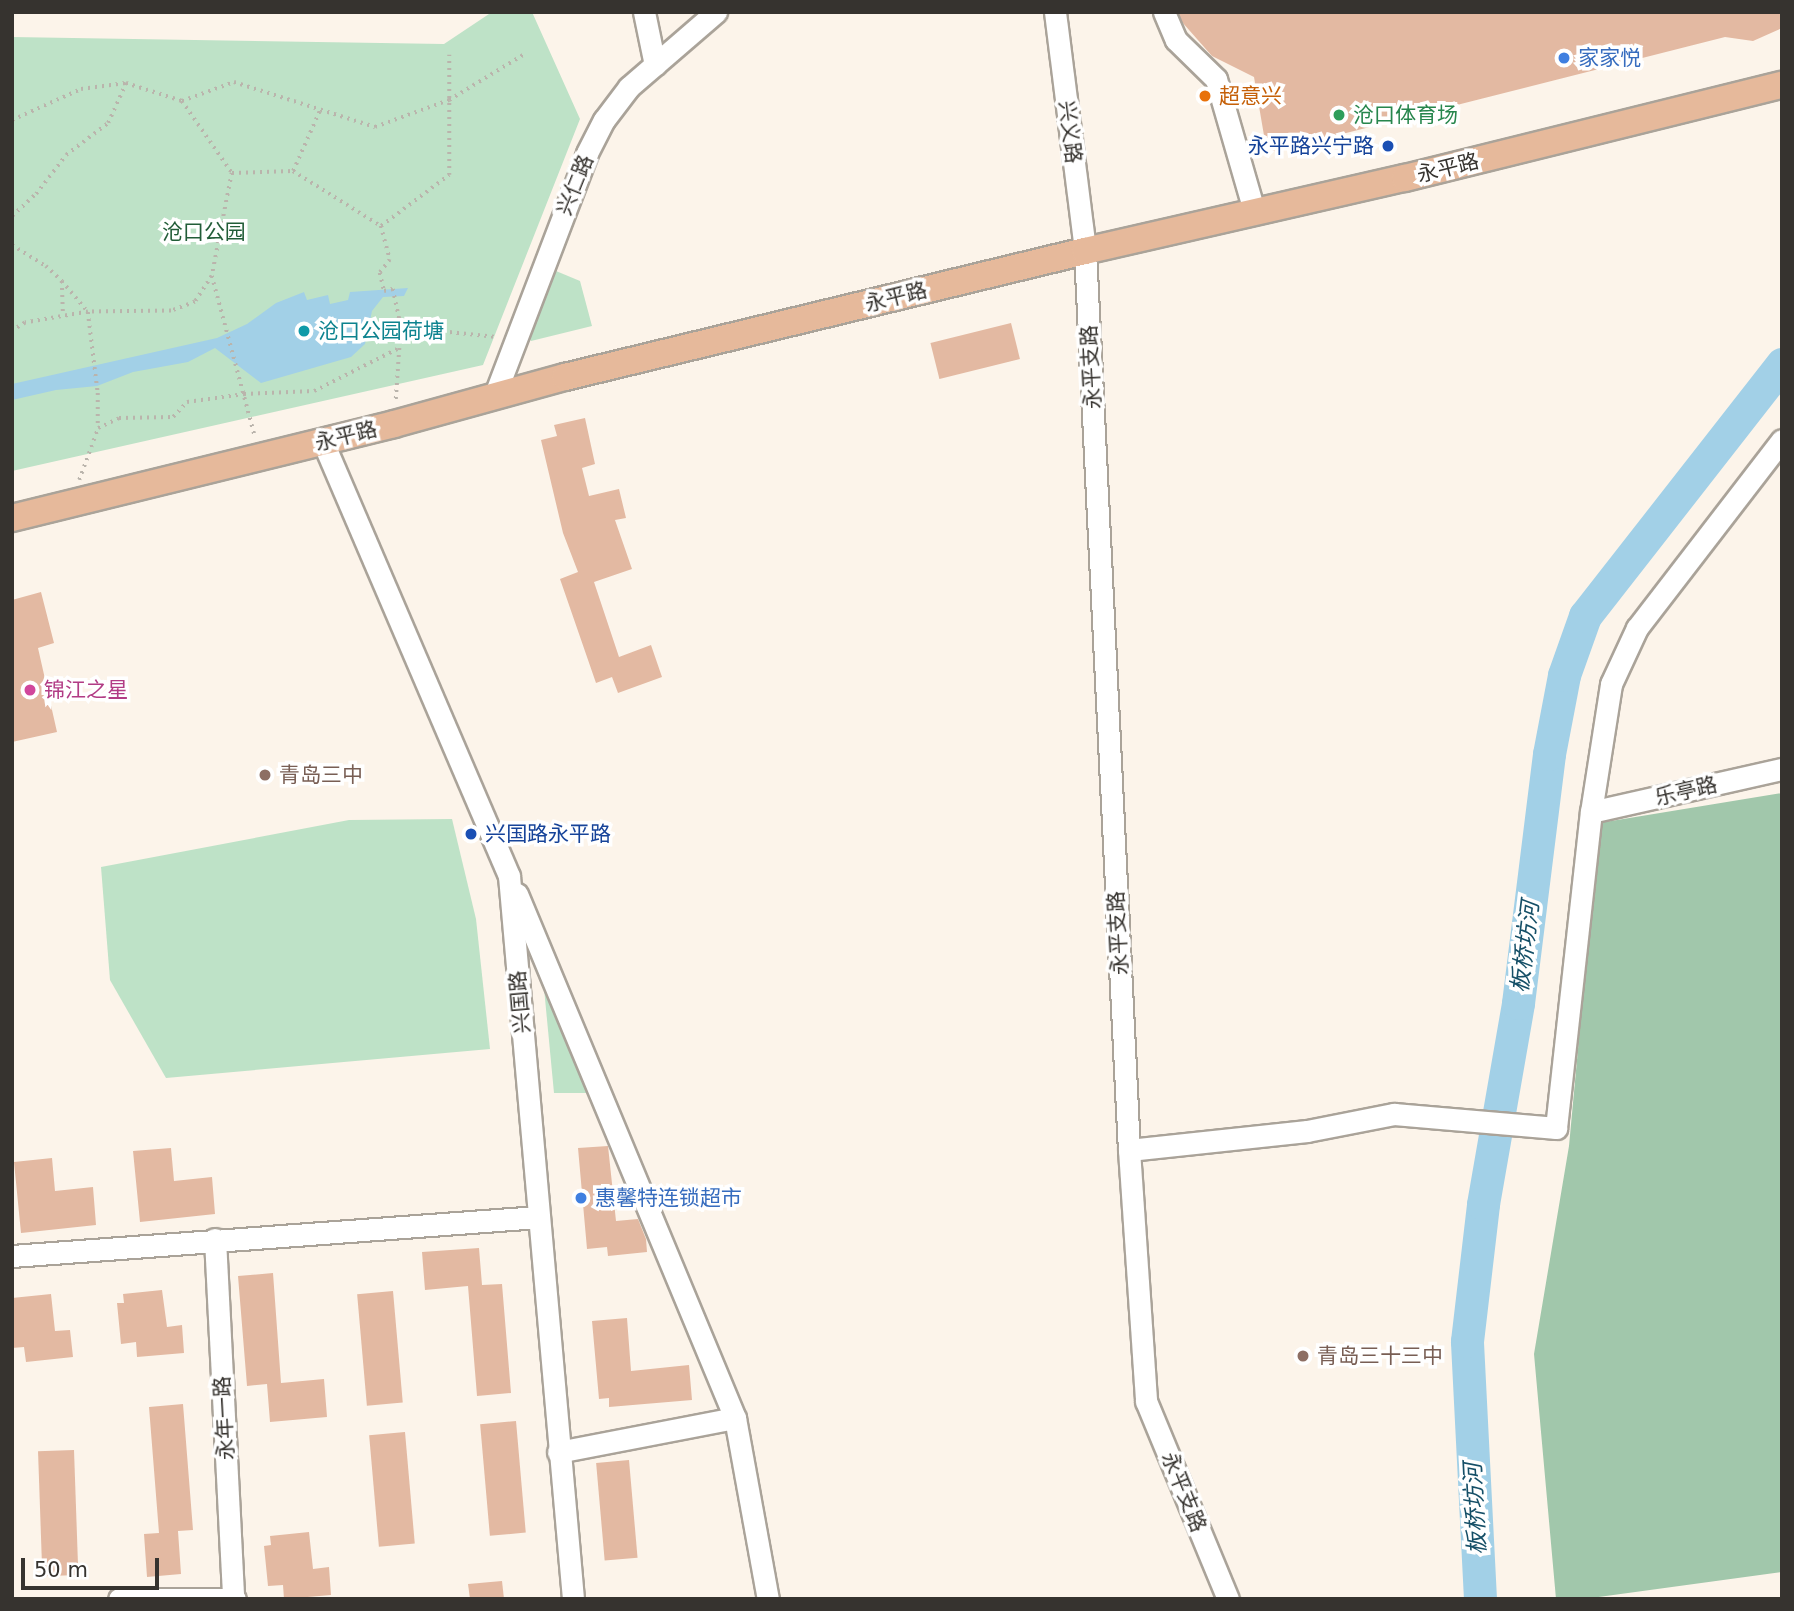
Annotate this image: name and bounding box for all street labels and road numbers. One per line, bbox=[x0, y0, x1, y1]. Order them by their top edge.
street label: 兴义路 bbox=[1054, 99, 1086, 165]
street label: 永平路 bbox=[1414, 148, 1482, 188]
street label: 兴仁路 bbox=[552, 151, 598, 219]
street label: 永平路 bbox=[862, 277, 930, 317]
street label: 永平支路 bbox=[1076, 324, 1106, 410]
street label: 永平路 bbox=[312, 416, 380, 456]
street label: 乐亭路 bbox=[1652, 772, 1720, 810]
street label: 永平支路 bbox=[1103, 890, 1133, 976]
street label: 兴国路 bbox=[505, 970, 535, 1034]
street label: 永年一路 bbox=[209, 1375, 239, 1461]
street label: 永平支路 bbox=[1157, 1448, 1211, 1536]

